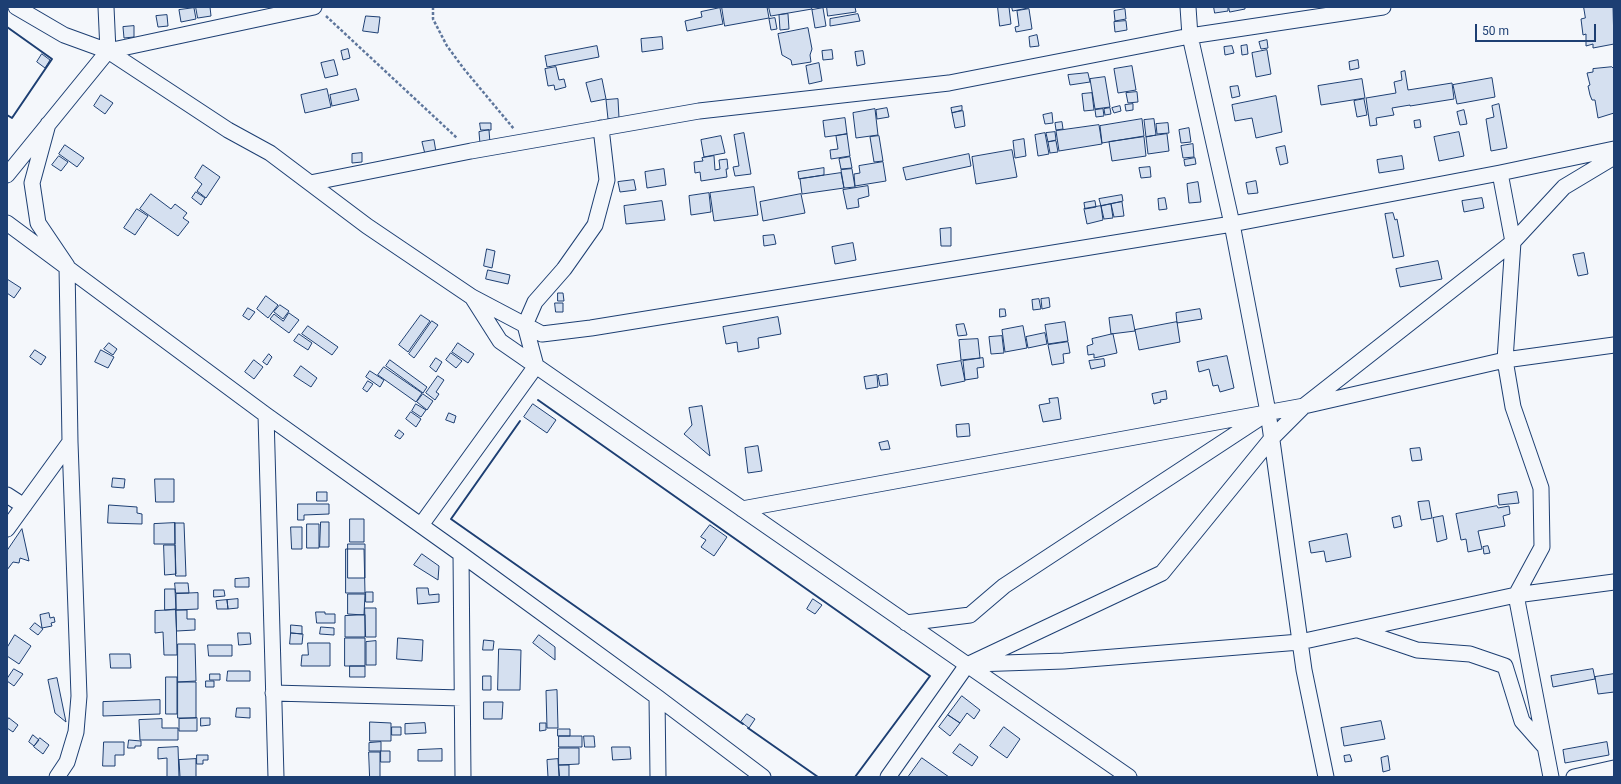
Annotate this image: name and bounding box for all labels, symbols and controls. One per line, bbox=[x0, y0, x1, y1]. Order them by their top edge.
scale bar bbox=[1477, 16, 1598, 42]
text: 50 m bbox=[1482, 24, 1509, 38]

